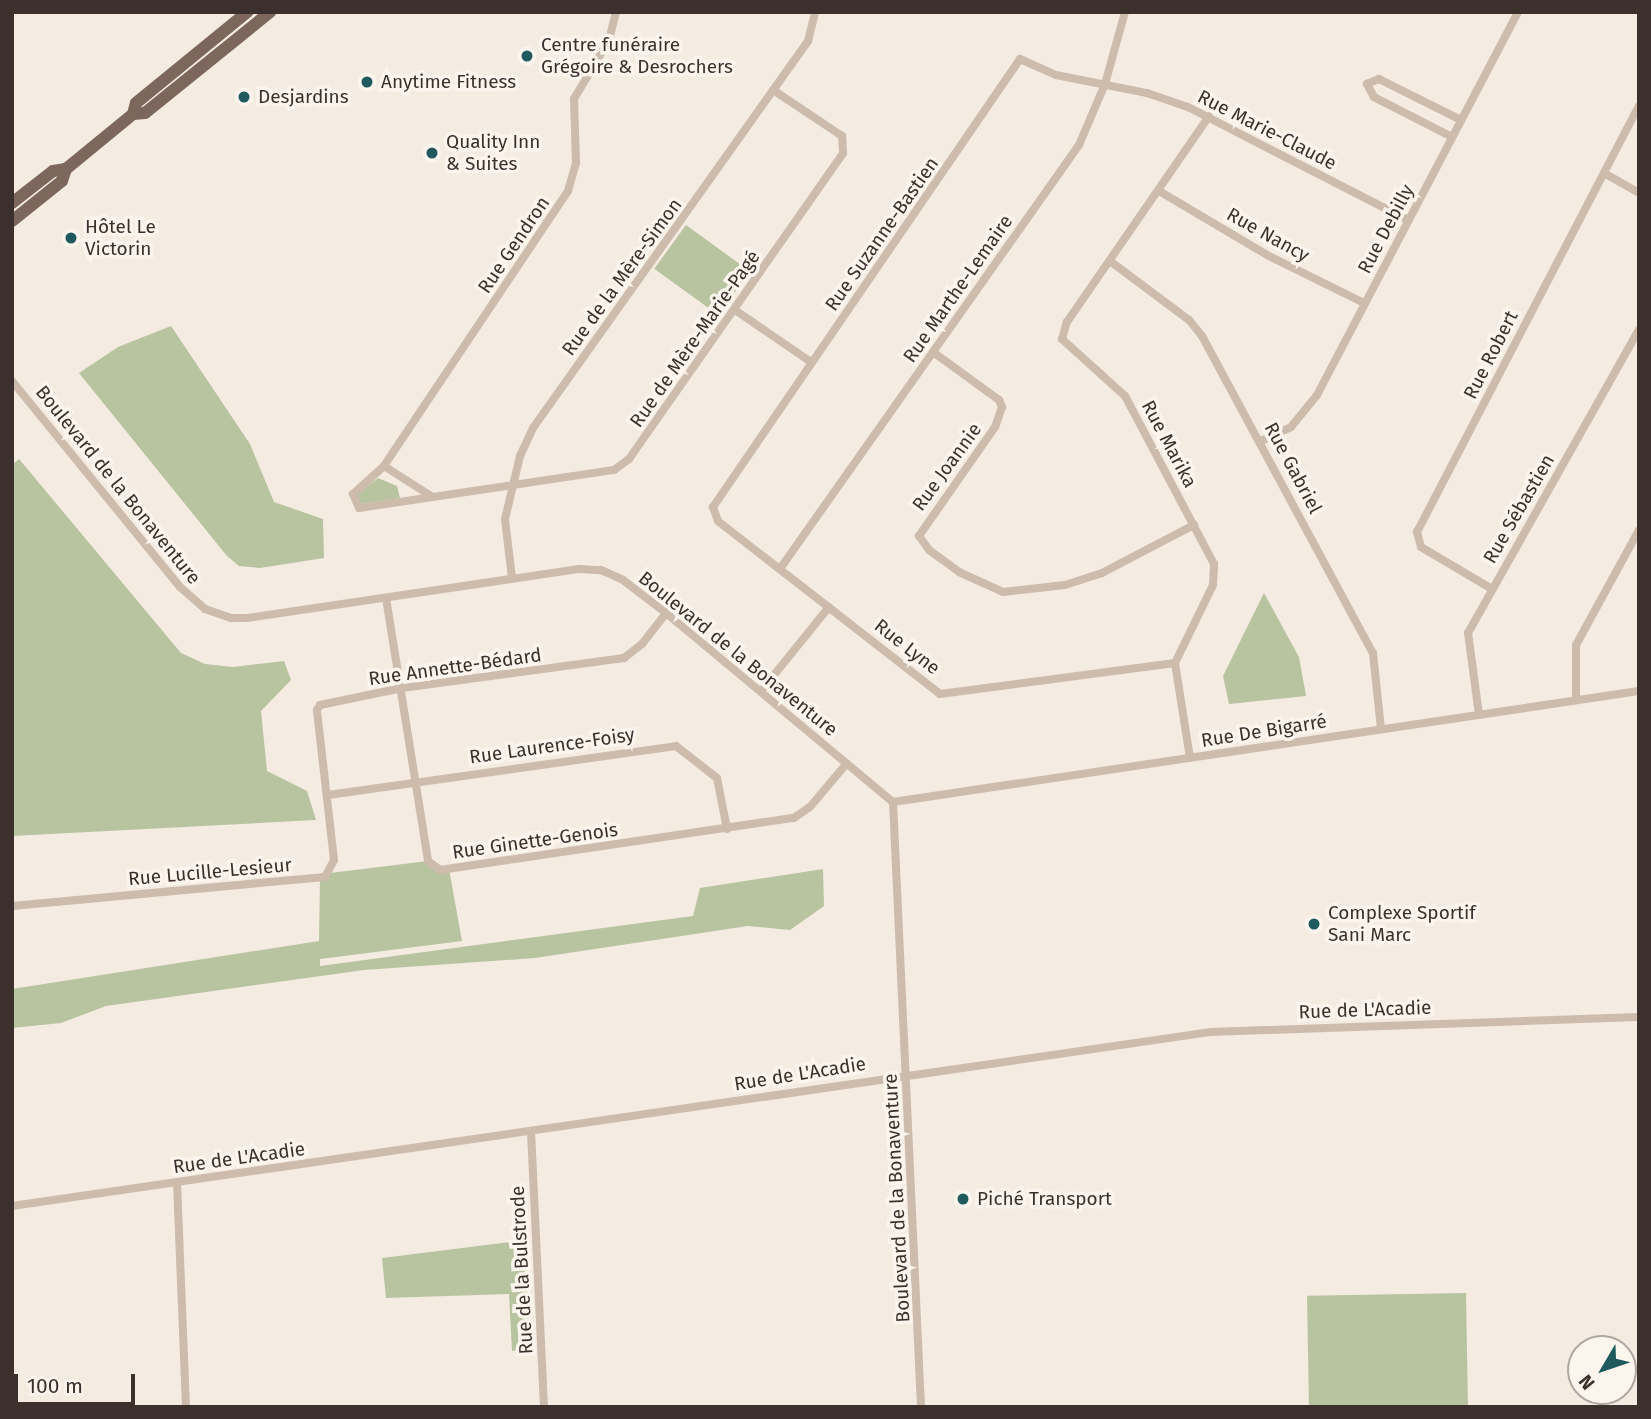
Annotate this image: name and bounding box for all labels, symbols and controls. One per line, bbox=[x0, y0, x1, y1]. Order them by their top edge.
place label: Centre funéraire Grégoire & Desrochers bbox=[541, 34, 733, 78]
marker: Centre funéraire Grégoire & Desrochers bbox=[519, 48, 535, 64]
place label: Anytime Fitness bbox=[381, 71, 516, 93]
marker: Anytime Fitness bbox=[359, 74, 375, 90]
street label: Rue Marie-Claude bbox=[1194, 85, 1340, 175]
place label: Desjardins bbox=[258, 86, 349, 108]
marker: Desjardins bbox=[236, 89, 252, 105]
place label: Quality Inn & Suites bbox=[446, 131, 540, 175]
marker: Quality Inn & Suites bbox=[424, 145, 440, 161]
street label: Rue Suzanne-Bastien bbox=[820, 153, 944, 315]
street label: Rue Debilly bbox=[1353, 181, 1419, 277]
street label: Rue Gendron bbox=[473, 192, 555, 298]
street label: Rue de la Mère-Simon bbox=[557, 194, 687, 360]
street label: Rue Nancy bbox=[1223, 203, 1313, 267]
street label: Rue Marthe-Lemaire bbox=[899, 211, 1017, 367]
place label: Hôtel Le Victorin bbox=[85, 216, 156, 260]
marker: Hôtel Le Victorin bbox=[63, 230, 79, 246]
street label: Rue de Mère-Marie-Pagé bbox=[625, 246, 765, 432]
street label: Rue Robert bbox=[1459, 307, 1523, 403]
street label: Boulevard de la Bonaventure bbox=[31, 381, 205, 589]
street label: Rue Marika bbox=[1137, 396, 1201, 492]
street label: Rue Gabriel bbox=[1259, 418, 1327, 518]
street label: Rue Joannie bbox=[908, 419, 986, 515]
street label: Rue Sébastien bbox=[1479, 450, 1559, 568]
street label: Boulevard de la Bonaventure bbox=[634, 567, 842, 741]
street label: Rue Lyne bbox=[870, 614, 944, 680]
street label: Rue Annette-Bédard bbox=[367, 644, 543, 690]
street label: Rue De Bigarré bbox=[1200, 710, 1328, 752]
street label: Rue Laurence-Foisy bbox=[468, 723, 636, 769]
street label: Rue Ginette-Genois bbox=[451, 818, 619, 864]
street label: Rue Lucille-Lesieur bbox=[127, 853, 293, 891]
place label: Complexe Sportif Sani Marc bbox=[1328, 902, 1476, 946]
marker: Complexe Sportif Sani Marc bbox=[1306, 916, 1322, 932]
street label: Rue de L'Acadie bbox=[1298, 996, 1432, 1024]
street label: Rue de L'Acadie bbox=[733, 1052, 867, 1096]
street label: Boulevard de la Bonaventure bbox=[879, 1073, 915, 1323]
street label: Rue de L'Acadie bbox=[172, 1137, 306, 1179]
street label: Rue de la Bulstrode bbox=[506, 1185, 538, 1355]
place label: Piché Transport bbox=[977, 1188, 1112, 1210]
marker: Piché Transport bbox=[955, 1191, 971, 1207]
north arrow bbox=[1567, 1335, 1637, 1405]
scale bar bbox=[18, 1360, 138, 1404]
text: N bbox=[1574, 1370, 1600, 1394]
text: 100 m bbox=[27, 1373, 83, 1399]

